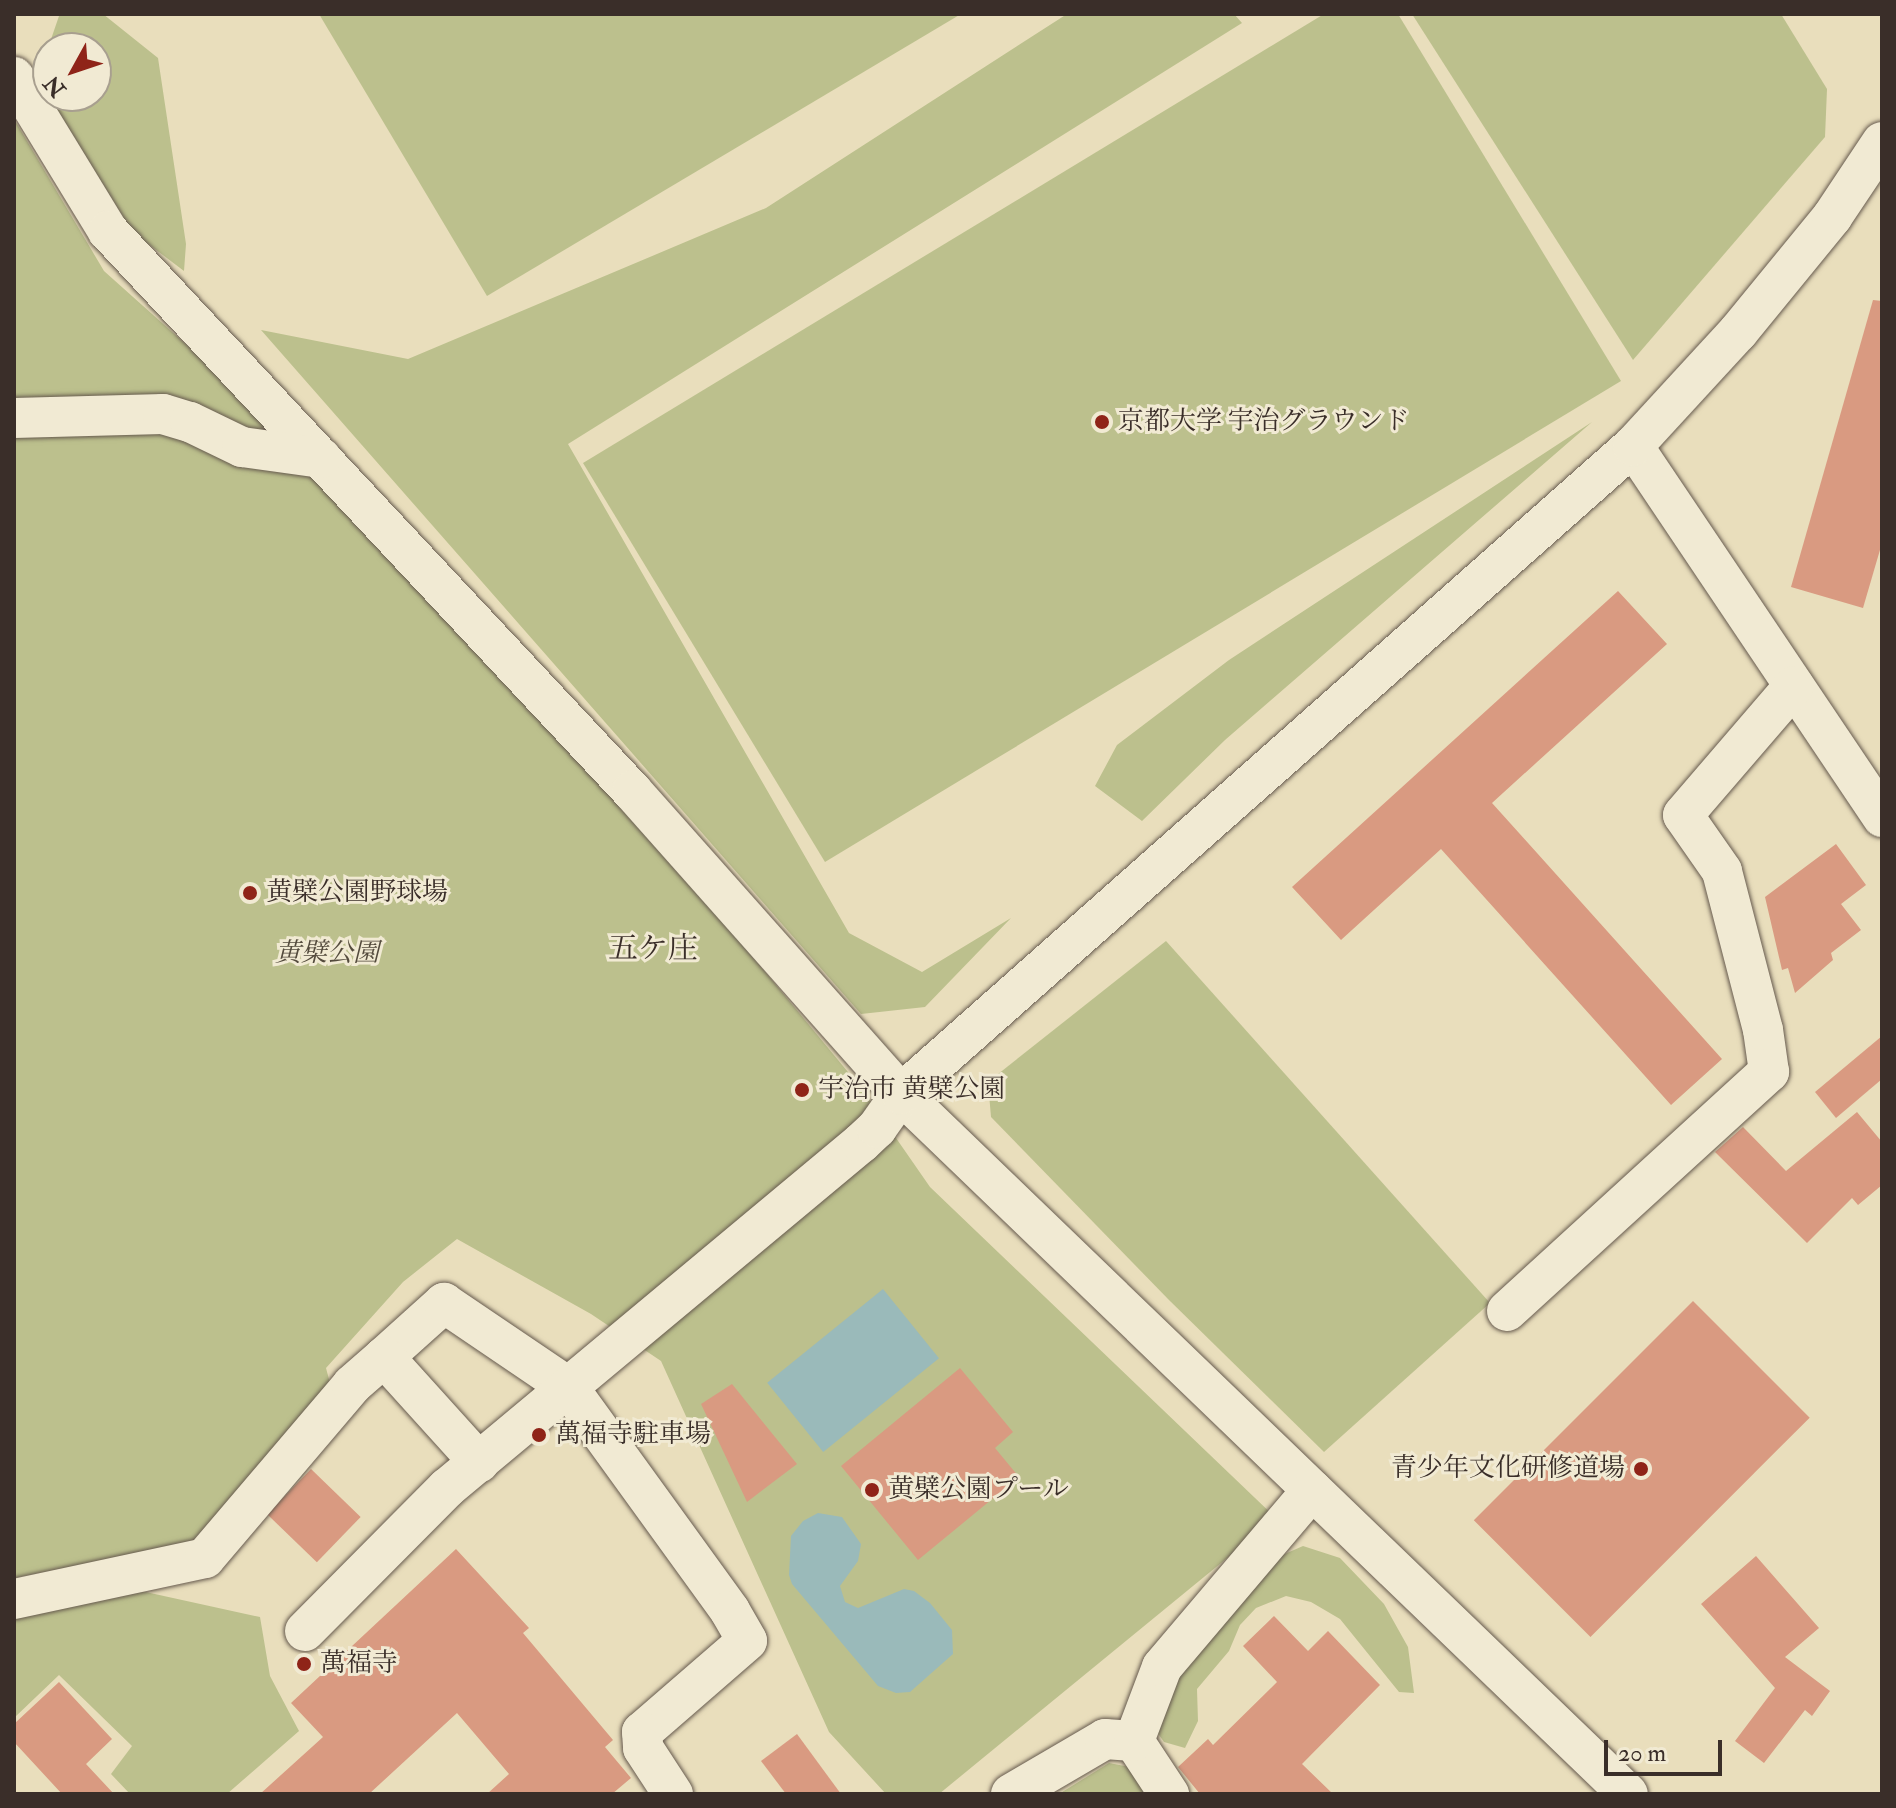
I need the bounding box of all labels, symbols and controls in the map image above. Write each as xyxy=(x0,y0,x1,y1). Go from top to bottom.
north arrow xyxy=(32,32,112,112)
text: N xyxy=(38,70,72,103)
place label: 京都大学 宇治グラウンド xyxy=(1118,406,1409,438)
marker: 京都大学 宇治グラウンド xyxy=(1093,413,1111,431)
place label: 黄檗公園野球場 xyxy=(266,877,448,909)
marker: 黄檗公園野球場 xyxy=(241,884,259,902)
district label: 五ケ庄 xyxy=(608,931,698,967)
park label: 黄檗公園 xyxy=(275,938,379,970)
place label: 宇治市 黄檗公園 xyxy=(818,1074,1005,1106)
marker: 宇治市 黄檗公園 xyxy=(793,1081,811,1099)
place label: 萬福寺駐車場 xyxy=(555,1419,711,1451)
marker: 萬福寺駐車場 xyxy=(530,1426,548,1444)
place label: 青少年文化研修道場 xyxy=(1391,1453,1625,1485)
marker: 青少年文化研修道場 xyxy=(1632,1460,1650,1478)
place label: 黄檗公園プール xyxy=(888,1474,1069,1506)
marker: 黄檗公園プール xyxy=(863,1481,881,1499)
place label: 萬福寺 xyxy=(320,1648,398,1680)
marker: 萬福寺 xyxy=(295,1655,313,1673)
scale bar xyxy=(1608,1724,1726,1774)
text: 20 m xyxy=(1618,1738,1666,1769)

